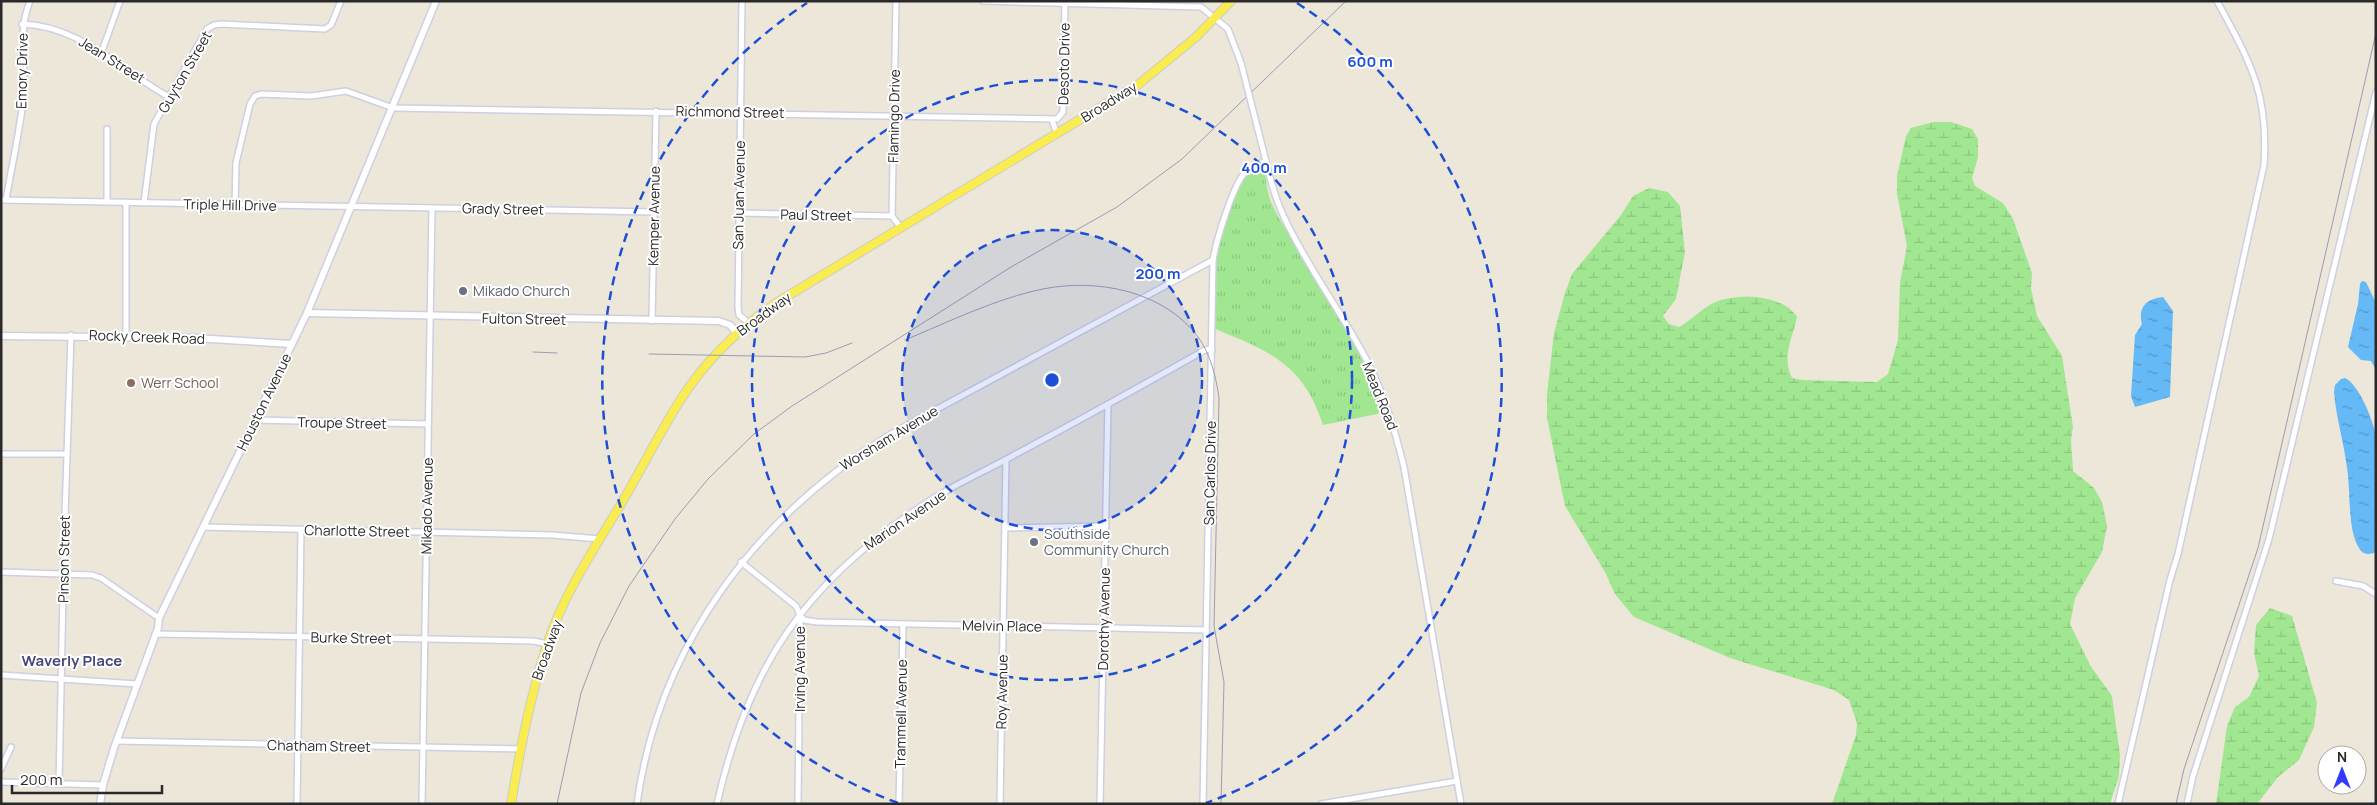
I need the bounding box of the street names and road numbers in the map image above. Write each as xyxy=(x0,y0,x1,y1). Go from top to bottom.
street label: Desoto Drive xyxy=(1053,23,1074,105)
street label: Guyton Street xyxy=(153,27,216,116)
street label: Jean Street xyxy=(76,32,149,88)
street label: Emory Drive xyxy=(11,33,32,109)
street label: Flamingo Drive xyxy=(883,69,904,163)
street label: Broadway xyxy=(1077,77,1141,126)
street label: Richmond Street xyxy=(675,101,785,122)
street label: San Juan Avenue xyxy=(728,140,749,250)
street label: Kemper Avenue xyxy=(643,166,664,266)
street label: Triple Hill Drive xyxy=(183,194,277,215)
street label: Grady Street xyxy=(462,198,545,219)
street label: Paul Street xyxy=(780,204,852,225)
street label: Broadway xyxy=(733,287,795,340)
street label: Fulton Street xyxy=(482,308,567,329)
street label: Rocky Creek Road xyxy=(89,325,205,348)
street label: Houston Avenue xyxy=(232,350,295,454)
street label: Mead Road xyxy=(1358,359,1403,433)
street label: Worsham Avenue xyxy=(836,401,941,474)
street label: Troupe Street xyxy=(297,412,387,433)
street label: San Carlos Drive xyxy=(1199,420,1220,526)
street label: Mikado Avenue xyxy=(416,457,437,555)
street label: Marion Avenue xyxy=(860,485,949,554)
street label: Pinson Street xyxy=(53,514,74,603)
street label: Charlotte Street xyxy=(304,520,410,541)
street label: Dorothy Avenue xyxy=(1093,567,1114,671)
street label: Melvin Place xyxy=(962,615,1042,636)
street label: Broadway xyxy=(527,616,566,683)
street label: Irving Avenue xyxy=(790,626,809,712)
street label: Burke Street xyxy=(310,627,392,648)
street label: Roy Avenue xyxy=(991,654,1012,730)
street label: Trammell Avenue xyxy=(890,659,911,769)
street label: Chatham Street xyxy=(267,735,371,756)

